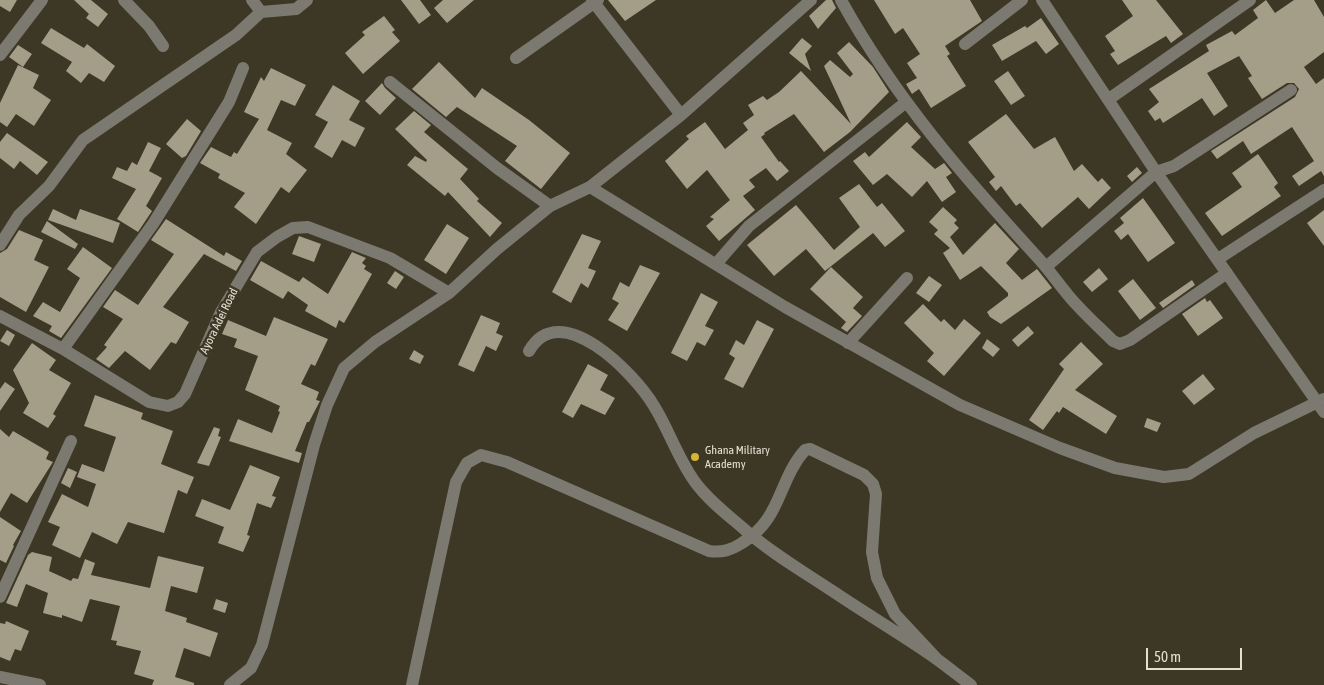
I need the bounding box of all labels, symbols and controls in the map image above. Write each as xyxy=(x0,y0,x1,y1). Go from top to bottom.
street label: Ayora Adei Road xyxy=(197,286,241,356)
place label: Ghana Military Academy xyxy=(705,443,770,471)
marker: Ghana Military Academy xyxy=(689,451,701,463)
scale bar xyxy=(1149,638,1245,670)
text: 50 m xyxy=(1154,648,1181,665)

